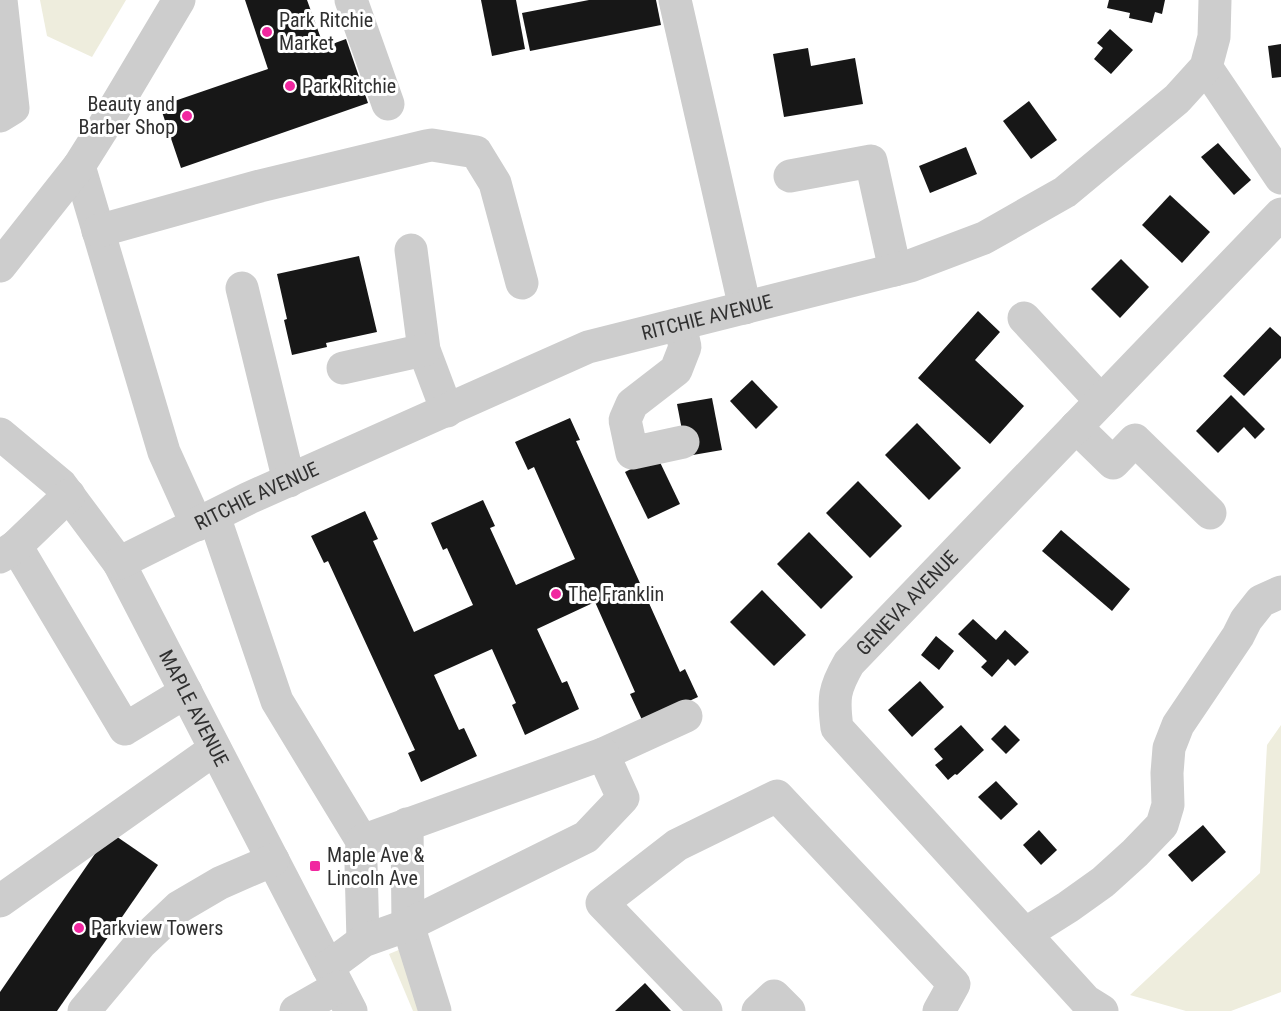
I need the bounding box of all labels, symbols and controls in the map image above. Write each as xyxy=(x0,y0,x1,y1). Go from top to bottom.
place label: Park Ritchie Market xyxy=(279,8,373,55)
marker: Park Ritchie Market xyxy=(260,25,274,39)
place label: Park Ritchie xyxy=(302,74,396,98)
marker: Park Ritchie xyxy=(283,79,297,93)
place label: Beauty and Barber Shop xyxy=(79,92,175,139)
marker: Beauty and Barber Shop xyxy=(180,109,194,123)
street label: RITCHIE AVENUE xyxy=(639,289,775,345)
street label: RITCHIE AVENUE xyxy=(190,457,322,535)
street label: GENEVA AVENUE xyxy=(851,545,963,660)
place label: The Franklin xyxy=(568,582,664,606)
marker: The Franklin xyxy=(549,587,563,601)
street label: MAPLE AVENUE xyxy=(154,646,234,770)
place label: Maple Ave & Lincoln Ave xyxy=(327,843,425,890)
marker: Maple Ave & Lincoln Ave xyxy=(308,859,322,873)
place label: Parkview Towers xyxy=(91,916,223,940)
marker: Parkview Towers xyxy=(72,921,86,935)

